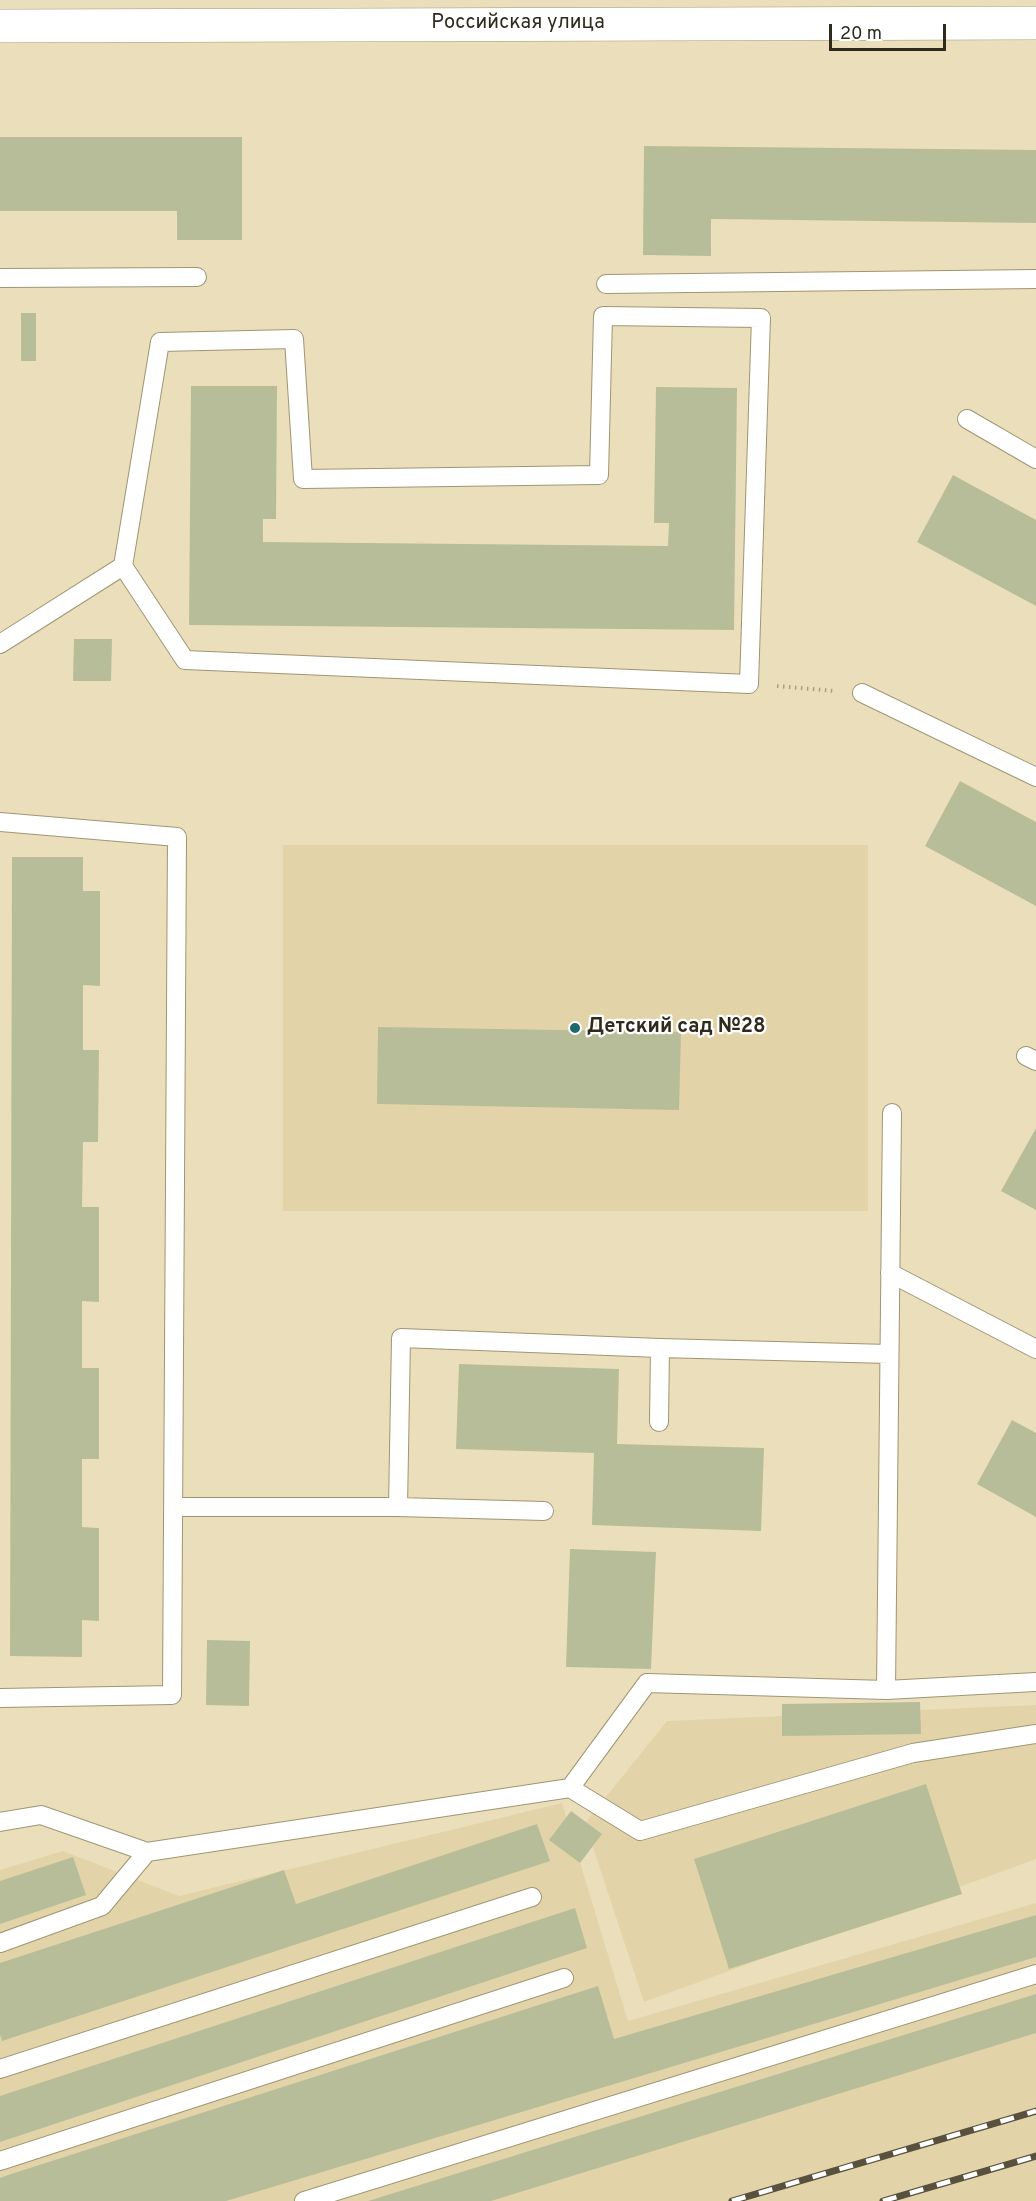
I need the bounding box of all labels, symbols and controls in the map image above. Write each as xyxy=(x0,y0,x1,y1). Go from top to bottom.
street label: Российская улица xyxy=(431,12,605,36)
scale bar xyxy=(832,12,949,50)
text: 20 m xyxy=(840,23,882,46)
place label: Детский сад №28 xyxy=(587,1016,765,1040)
marker: Детский сад №28 xyxy=(568,1021,582,1035)

